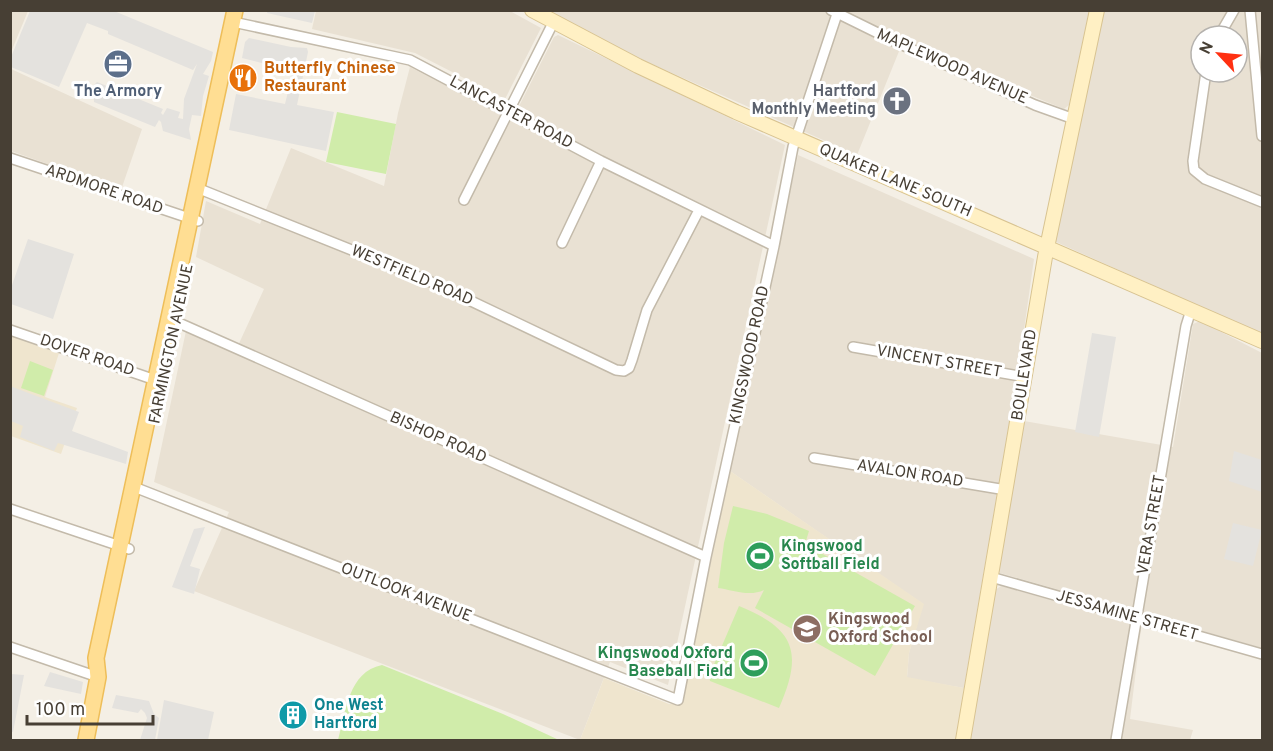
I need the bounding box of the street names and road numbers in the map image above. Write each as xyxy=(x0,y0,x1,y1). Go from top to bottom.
street label: MAPLEWOOD AVENUE xyxy=(873,25,1031,109)
street label: LANCASTER ROAD xyxy=(446,72,576,154)
street label: QUAKER LANE SOUTH xyxy=(816,140,974,222)
street label: ARDMORE ROAD xyxy=(42,160,166,220)
street label: WESTFIELD ROAD xyxy=(348,241,476,311)
street label: FARMINGTON AVENUE xyxy=(145,262,199,426)
street label: KINGSWOOD ROAD xyxy=(726,284,774,426)
street label: BOULEVARD xyxy=(1008,328,1042,422)
street label: DOVER ROAD xyxy=(37,330,137,382)
street label: VINCENT STREET xyxy=(875,341,1003,383)
street label: BISHOP ROAD xyxy=(386,408,490,468)
street label: AVALON ROAD xyxy=(855,456,965,492)
street label: VERA STREET xyxy=(1133,473,1171,577)
street label: OUTLOOK AVENUE xyxy=(338,559,474,627)
street label: JESSAMINE STREET xyxy=(1054,586,1200,646)

